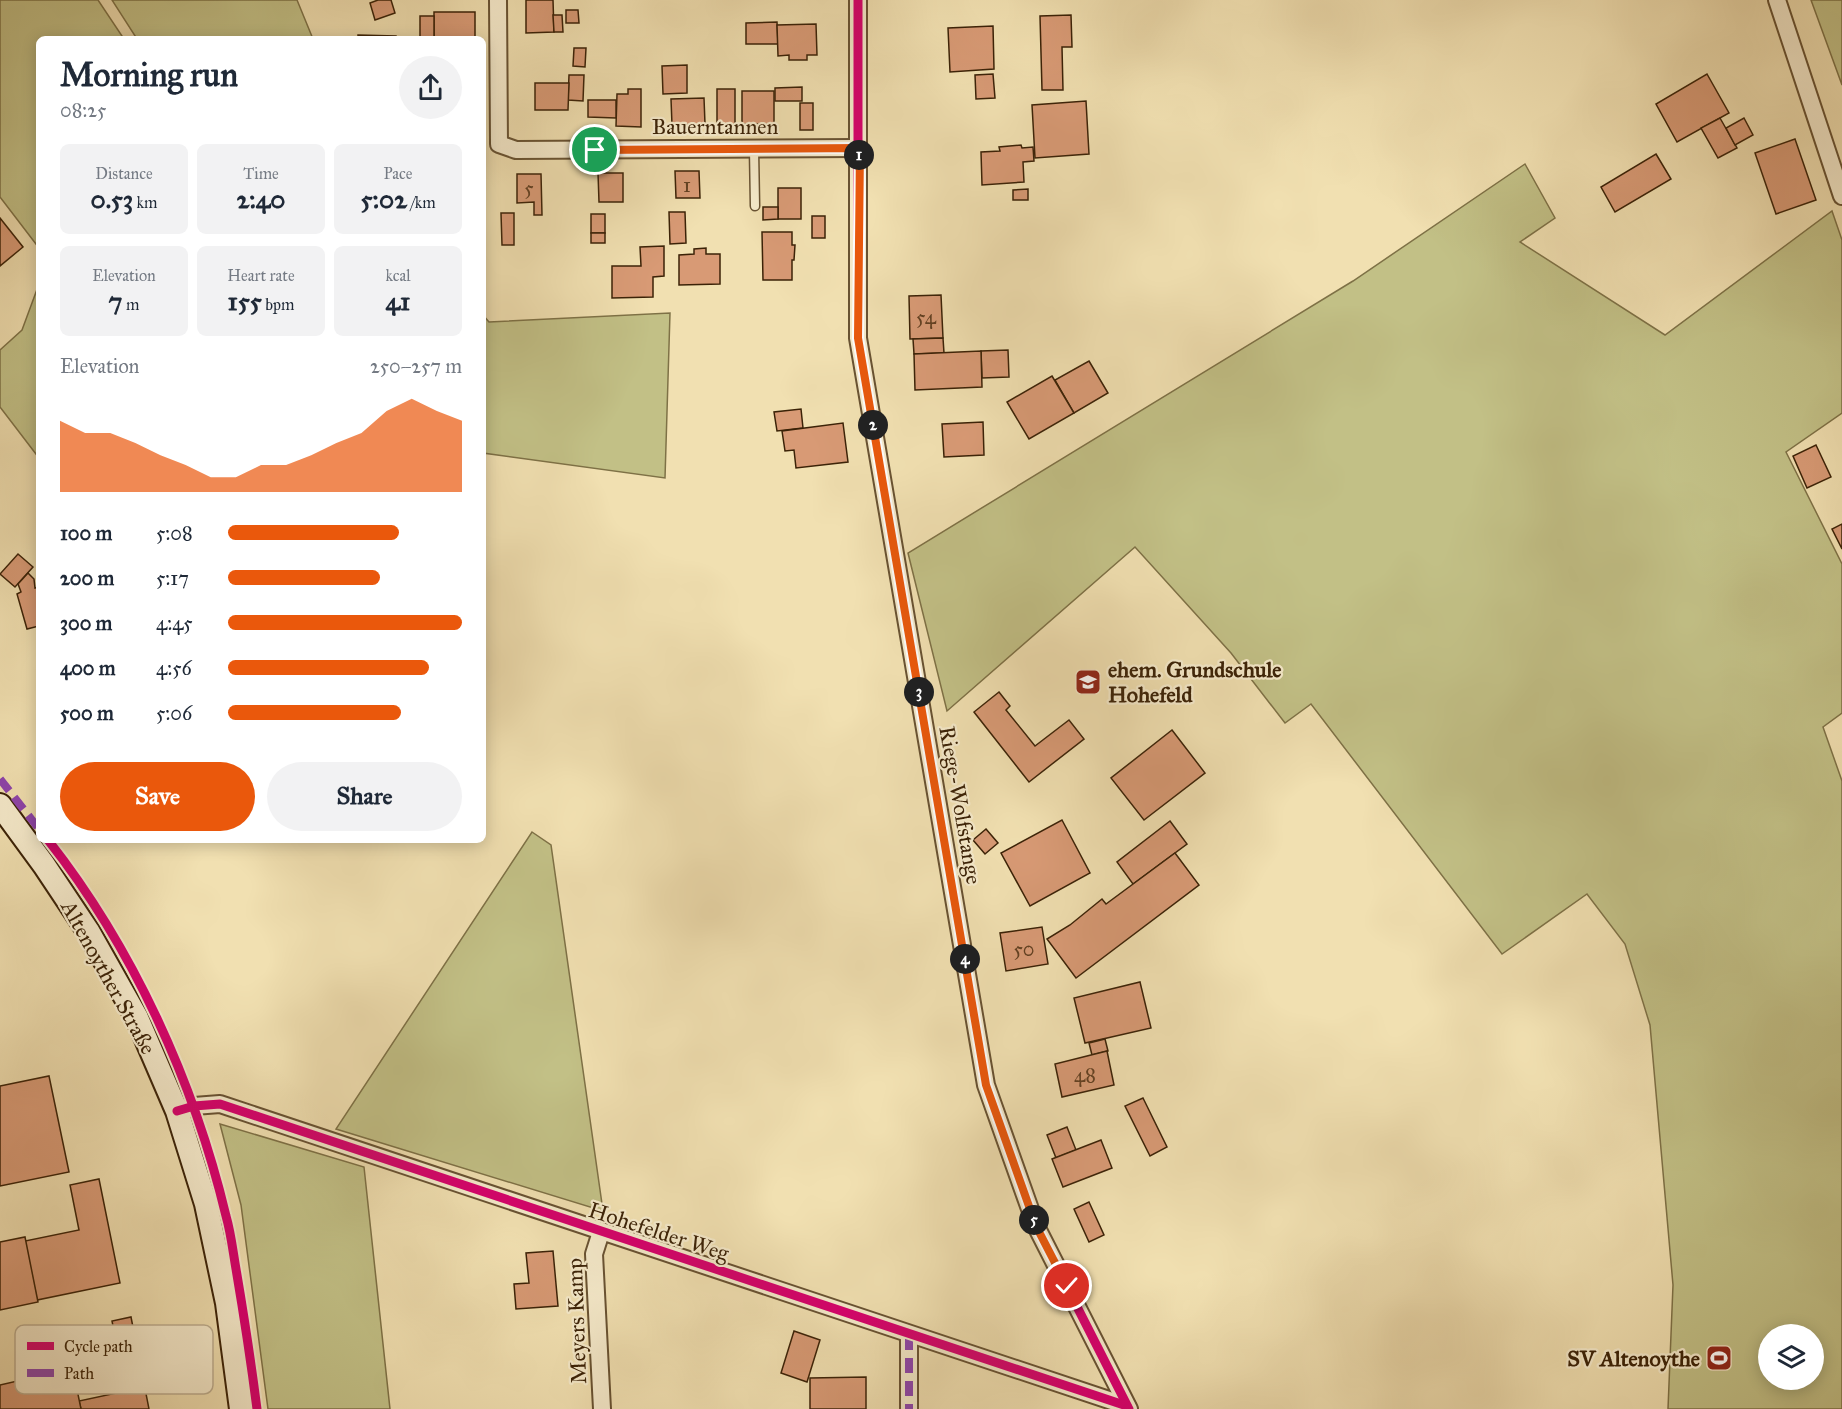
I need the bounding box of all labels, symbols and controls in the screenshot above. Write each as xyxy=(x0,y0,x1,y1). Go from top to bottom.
text: Morning run xyxy=(60,55,238,95)
button: share xyxy=(399,56,462,119)
text: 08:25 xyxy=(60,98,106,122)
street label: Bauerntannen xyxy=(652,113,778,140)
pin xyxy=(569,124,620,175)
icon: arrive xyxy=(578,133,611,166)
pin: 1 xyxy=(844,140,874,170)
text: 1 xyxy=(856,145,862,164)
text: Distance xyxy=(95,164,153,183)
text: Time xyxy=(243,164,279,183)
text: Pace xyxy=(383,164,413,183)
house number: 1 xyxy=(683,173,691,197)
house number: 5 xyxy=(524,176,534,200)
text: 0.53 xyxy=(91,183,133,215)
text: 2:40 xyxy=(237,183,286,215)
text: 5:02 xyxy=(360,183,407,215)
text: km xyxy=(133,193,157,212)
text: /km xyxy=(407,193,436,212)
text: Elevation xyxy=(92,266,156,285)
text: Heart rate xyxy=(227,266,295,285)
text: kcal xyxy=(385,266,411,285)
text: 7 xyxy=(109,285,123,317)
text: 155 xyxy=(228,285,262,317)
text: 41 xyxy=(386,285,410,317)
text: m xyxy=(123,295,139,314)
text: bpm xyxy=(262,295,294,314)
house number: 54 xyxy=(916,305,937,329)
text: Elevation xyxy=(60,354,139,378)
text: 250–257 m xyxy=(370,354,462,378)
pin: 2 xyxy=(858,410,888,440)
text: 2 xyxy=(869,415,877,434)
text: 100 m xyxy=(60,521,112,545)
text: 5:08 xyxy=(156,521,193,545)
text: 200 m xyxy=(60,566,114,590)
text: 5:17 xyxy=(156,566,189,590)
text: 300 m xyxy=(60,611,112,635)
text: 4:45 xyxy=(156,611,193,635)
text: 400 m xyxy=(60,656,116,680)
text: 4:56 xyxy=(156,656,192,680)
place label: ehem. Grundschule Hohefeld xyxy=(1108,656,1282,708)
school or university icon: ehem. Grundschule Hohefeld xyxy=(1073,667,1103,697)
pin: 3 xyxy=(904,677,934,707)
text: 3 xyxy=(916,682,922,701)
text: 500 m xyxy=(60,701,114,725)
text: 5:06 xyxy=(156,701,192,725)
street label: Riege-Wolfstange xyxy=(933,724,988,886)
button: Save xyxy=(60,762,255,831)
button: Share xyxy=(267,762,462,831)
street label: Altenoyther Straße xyxy=(55,895,162,1059)
house number: 50 xyxy=(1014,937,1034,961)
pin: 4 xyxy=(950,944,980,974)
text: 4 xyxy=(961,949,969,968)
house number: 48 xyxy=(1074,1063,1096,1087)
street label: Hohefelder Weg xyxy=(585,1196,733,1267)
pin: 5 xyxy=(1019,1205,1049,1235)
text: 5 xyxy=(1030,1210,1038,1229)
street label: Meyers Kamp xyxy=(561,1257,592,1384)
pin xyxy=(1041,1260,1092,1311)
icon: check xyxy=(1050,1269,1083,1302)
map controls xyxy=(1758,1324,1824,1390)
button: layers xyxy=(1758,1324,1824,1390)
legend xyxy=(15,1325,213,1394)
text: Cycle path xyxy=(64,1337,133,1356)
sports icon: SV Altenoythe xyxy=(1704,1343,1734,1373)
place label: SV Altenoythe xyxy=(1567,1345,1700,1372)
text: Path xyxy=(64,1364,94,1383)

